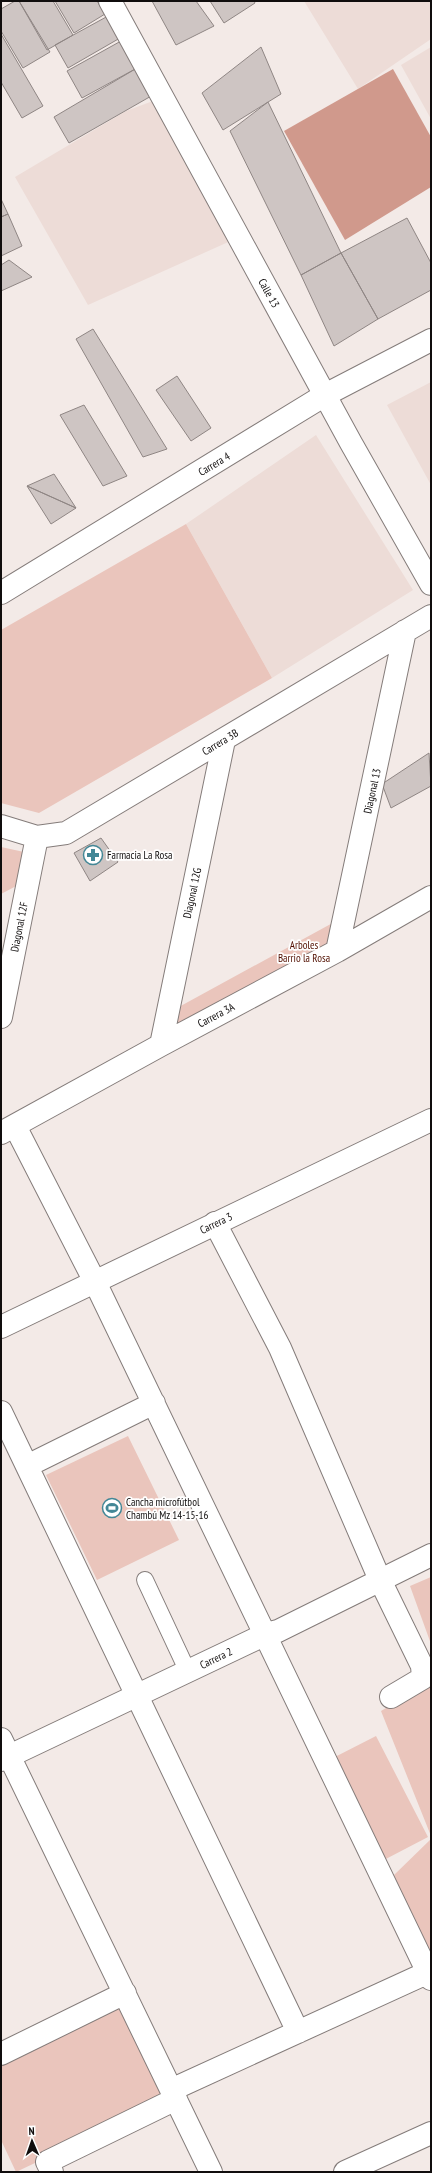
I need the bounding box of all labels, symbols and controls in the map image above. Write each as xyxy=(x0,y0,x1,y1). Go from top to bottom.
street label: Calle 13 xyxy=(255,276,283,310)
street label: Carrera 4 xyxy=(196,449,232,479)
street label: Carrera 3B xyxy=(199,726,241,758)
street label: Diagonal 13 xyxy=(360,767,384,815)
pharmacy icon: Farmacia La Rosa xyxy=(82,844,104,866)
place label: Farmacia La Rosa xyxy=(107,848,172,862)
street label: Diagonal 12G xyxy=(180,866,204,920)
street label: Diagonal 12F xyxy=(7,900,31,953)
park label: Arboles Barrio la Rosa xyxy=(278,938,330,965)
street label: Carrera 3A xyxy=(195,999,238,1031)
street label: Carrera 3 xyxy=(197,1209,235,1237)
place label: Cancha microfútbol Chambú Mz 14-15-16 xyxy=(126,1495,209,1522)
sports icon: Cancha microfútbol Chambú Mz 14-15-16 xyxy=(101,1497,123,1519)
street label: Carrera 2 xyxy=(197,1644,235,1672)
north arrow xyxy=(12,2121,52,2161)
text: N xyxy=(28,2124,35,2138)

